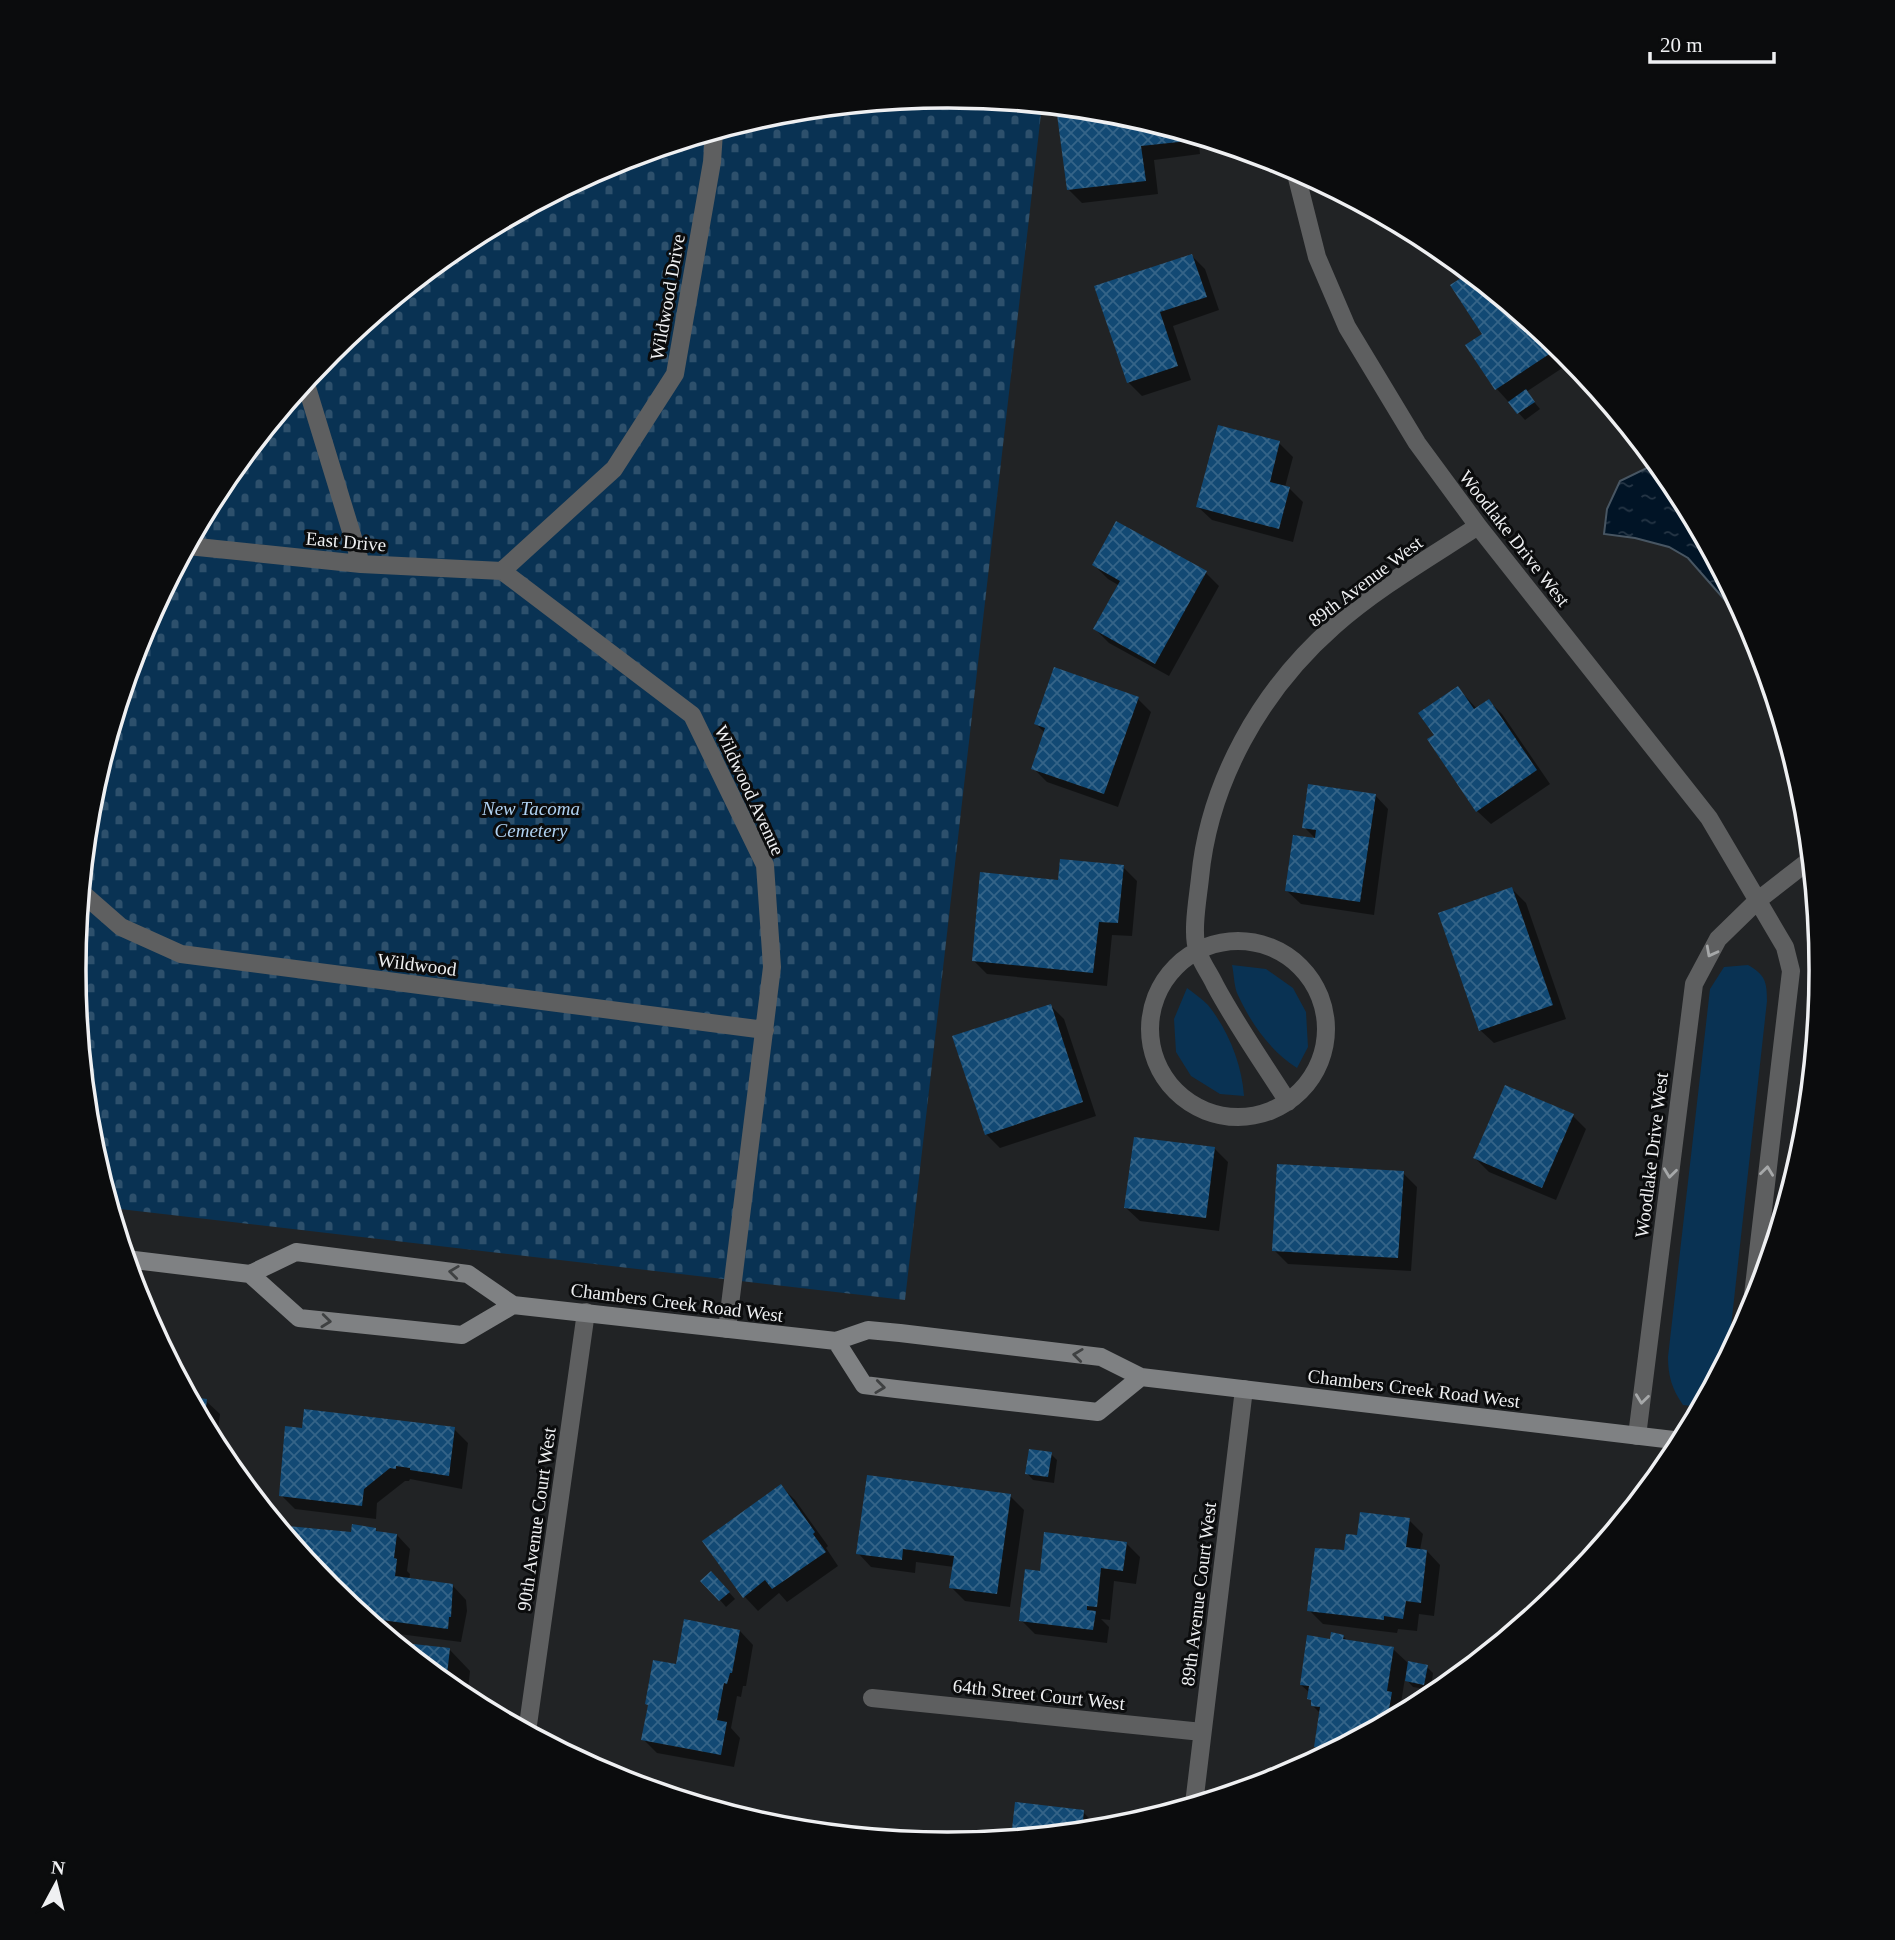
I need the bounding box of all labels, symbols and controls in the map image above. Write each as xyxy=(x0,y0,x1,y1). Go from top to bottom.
scale bar xyxy=(1650,21,1774,65)
text: 20 m xyxy=(1660,33,1703,57)
street label: Wildwood Drive xyxy=(646,232,689,362)
street label: Woodlake Drive West xyxy=(1455,466,1575,611)
street label: East Drive xyxy=(305,528,387,555)
street label: 89th Avenue West xyxy=(1304,531,1427,631)
street label: Wildwood Avenue xyxy=(710,722,789,858)
park label: New Tacoma Cemetery xyxy=(481,798,580,841)
one-way arrow xyxy=(1706,945,1720,957)
street label: Wildwood xyxy=(376,949,458,980)
street label: Woodlake Drive West xyxy=(1631,1070,1672,1239)
one-way arrow xyxy=(1760,1165,1775,1177)
one-way arrow xyxy=(1663,1168,1678,1179)
one-way arrow xyxy=(449,1265,460,1280)
street label: Chambers Creek Road West xyxy=(569,1279,785,1326)
one-way arrow xyxy=(321,1313,332,1328)
one-way arrow xyxy=(1072,1347,1084,1362)
street label: Chambers Creek Road West xyxy=(1306,1365,1522,1412)
one-way arrow xyxy=(875,1379,886,1394)
one-way arrow xyxy=(1634,1393,1649,1405)
street label: 90th Avenue Court West xyxy=(513,1425,560,1612)
street label: 89th Avenue Court West xyxy=(1177,1500,1220,1687)
street label: 64th Street Court West xyxy=(952,1675,1127,1714)
north arrow xyxy=(21,1849,91,1919)
text: N xyxy=(50,1856,66,1879)

